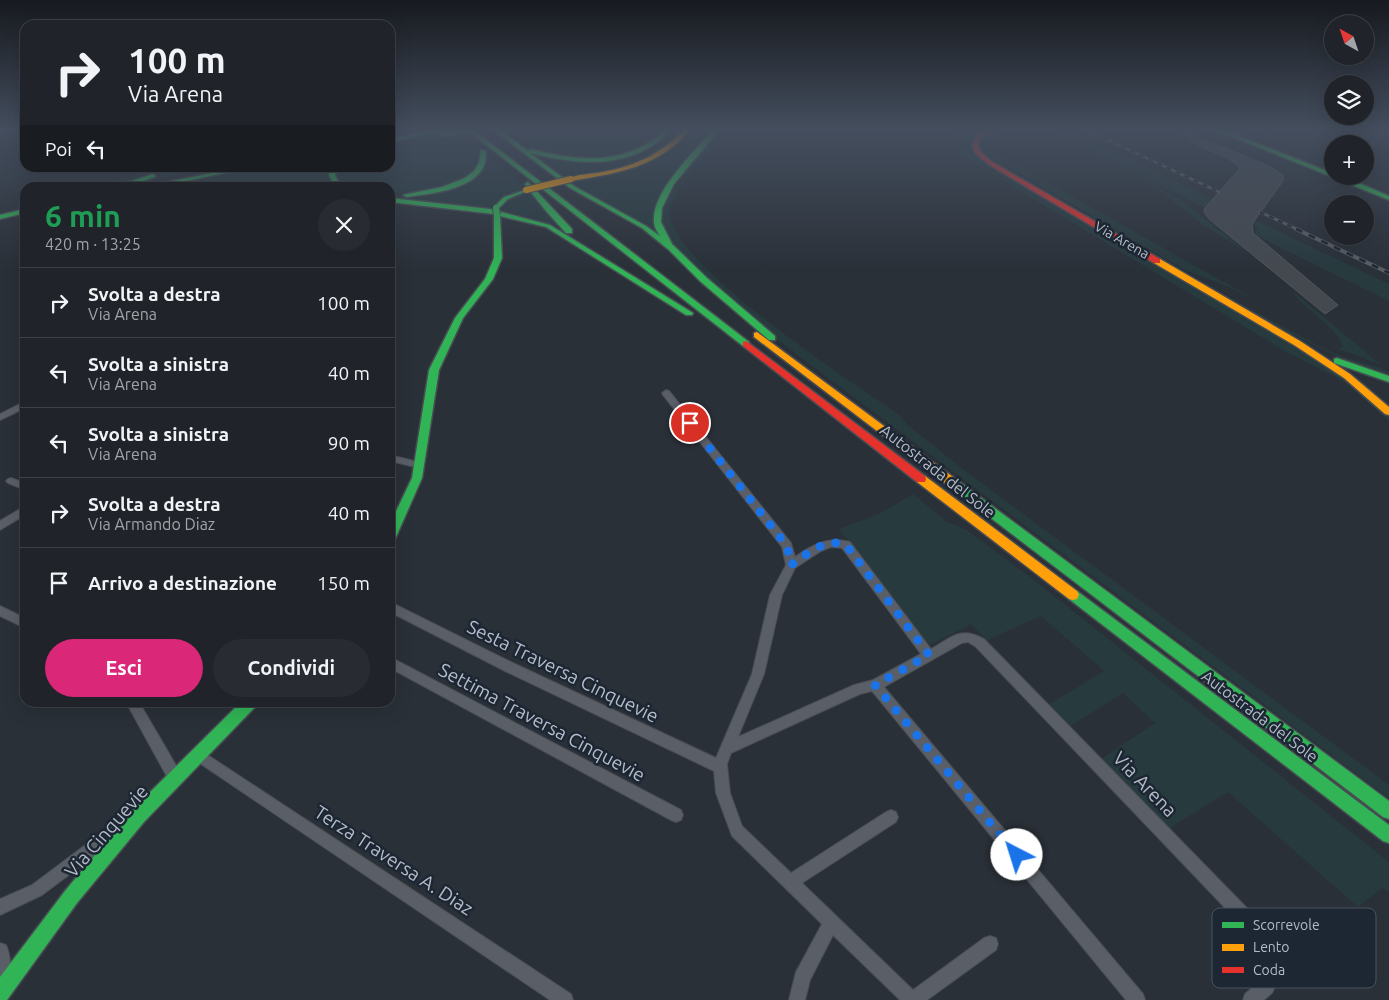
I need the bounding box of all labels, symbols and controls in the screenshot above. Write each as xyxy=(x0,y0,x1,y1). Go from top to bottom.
north arrow xyxy=(1324,15,1374,65)
map controls xyxy=(1324,15,1374,245)
icon: right xyxy=(45,40,110,105)
text: 100 m xyxy=(128,40,226,80)
button: layers xyxy=(1324,75,1374,125)
text: Via Arena xyxy=(128,81,223,106)
icon: left xyxy=(82,135,110,163)
button: + xyxy=(1324,135,1374,185)
text: Poi xyxy=(45,138,72,160)
button: − xyxy=(1324,195,1374,245)
text: 6 min xyxy=(45,199,121,233)
button: close xyxy=(318,199,370,251)
street label: Via Arena xyxy=(1092,218,1152,262)
text: 420 m · 13:25 xyxy=(45,235,141,253)
text: Svolta a destra xyxy=(88,283,221,305)
icon: right xyxy=(45,289,73,317)
text: 100 m xyxy=(317,292,370,314)
text: Via Arena xyxy=(88,305,157,323)
text: Svolta a sinistra xyxy=(88,353,229,375)
icon: left xyxy=(45,359,73,387)
text: 40 m xyxy=(328,362,370,384)
text: Via Arena xyxy=(88,375,157,393)
pin xyxy=(669,402,711,444)
icon: arrive xyxy=(676,409,704,437)
street label: Autostrada del Sole xyxy=(877,421,999,521)
text: Svolta a sinistra xyxy=(88,423,229,445)
icon: left xyxy=(45,429,73,457)
text: 90 m xyxy=(328,432,370,454)
text: Via Arena xyxy=(88,445,157,463)
text: Svolta a destra xyxy=(88,493,221,515)
icon: right xyxy=(45,499,73,527)
text: 40 m xyxy=(328,502,370,524)
text: Via Armando Diaz xyxy=(88,515,215,533)
icon: arrive xyxy=(45,569,73,597)
text: Arrivo a destinazione xyxy=(88,572,277,594)
text: 150 m xyxy=(317,572,370,594)
street label: Sesta Traversa Cinquevie xyxy=(464,615,662,727)
button: Esci xyxy=(45,639,203,697)
button: Condividi xyxy=(213,639,370,697)
street label: Settima Traversa Cinquevie xyxy=(435,658,649,786)
street label: Autostrada del Sole xyxy=(1198,666,1322,766)
street label: Via Arena xyxy=(1109,747,1181,821)
street label: Via Cinquevie xyxy=(60,780,152,882)
street label: Terza Traversa A. Diaz xyxy=(311,800,478,920)
position arrow xyxy=(990,828,1042,880)
legend xyxy=(1212,908,1376,988)
text: Scorrevole xyxy=(1253,917,1320,933)
text: Lento xyxy=(1253,939,1290,955)
text: Coda xyxy=(1253,962,1285,978)

